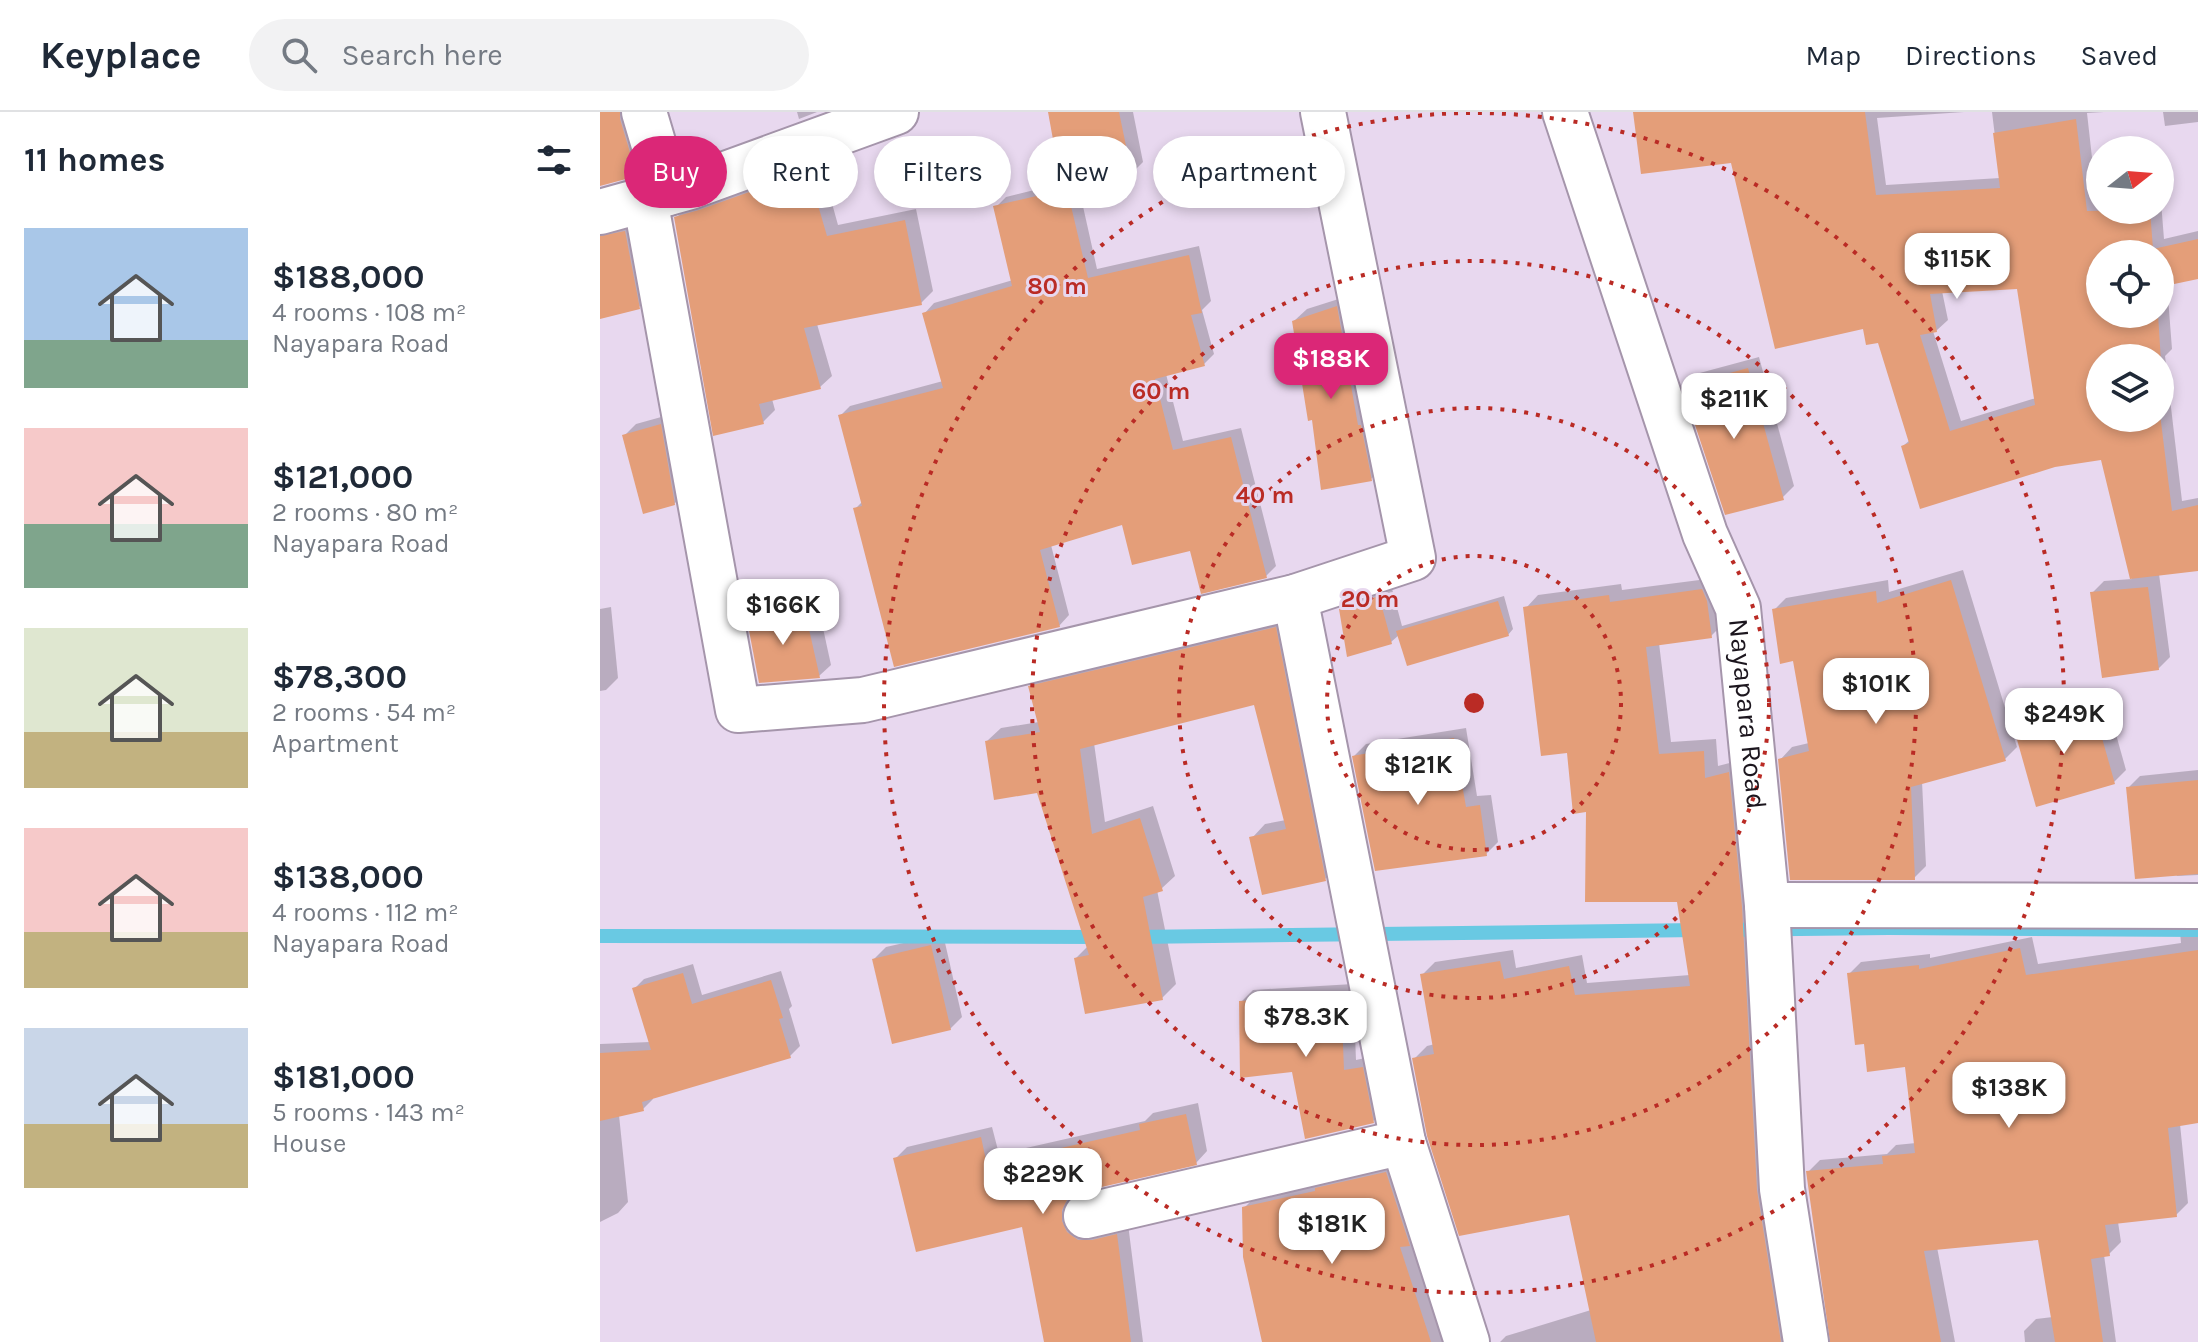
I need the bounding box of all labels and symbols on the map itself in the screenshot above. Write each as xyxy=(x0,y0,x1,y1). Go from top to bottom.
north arrow xyxy=(2086,136,2174,224)
pin: $115K xyxy=(1901,233,2013,301)
text: 80 m xyxy=(1027,272,1087,300)
pin: $188K xyxy=(1275,333,1387,401)
pin: $211K xyxy=(1678,373,1790,441)
text: 60 m xyxy=(1132,377,1190,405)
text: 40 m xyxy=(1236,481,1294,509)
pin: $166K xyxy=(727,579,839,647)
text: 20 m xyxy=(1341,585,1399,613)
street label: Nayapara Road xyxy=(1723,617,1774,811)
pin: $101K xyxy=(1820,658,1932,726)
pin: $249K xyxy=(2008,688,2120,756)
centre of rings xyxy=(1460,689,1488,717)
pin: $121K xyxy=(1362,739,1474,807)
pin: $78.3K xyxy=(1241,991,1371,1059)
pin: $138K xyxy=(1953,1062,2065,1130)
pin: $229K xyxy=(987,1148,1099,1216)
pin: $181K xyxy=(1276,1198,1388,1266)

